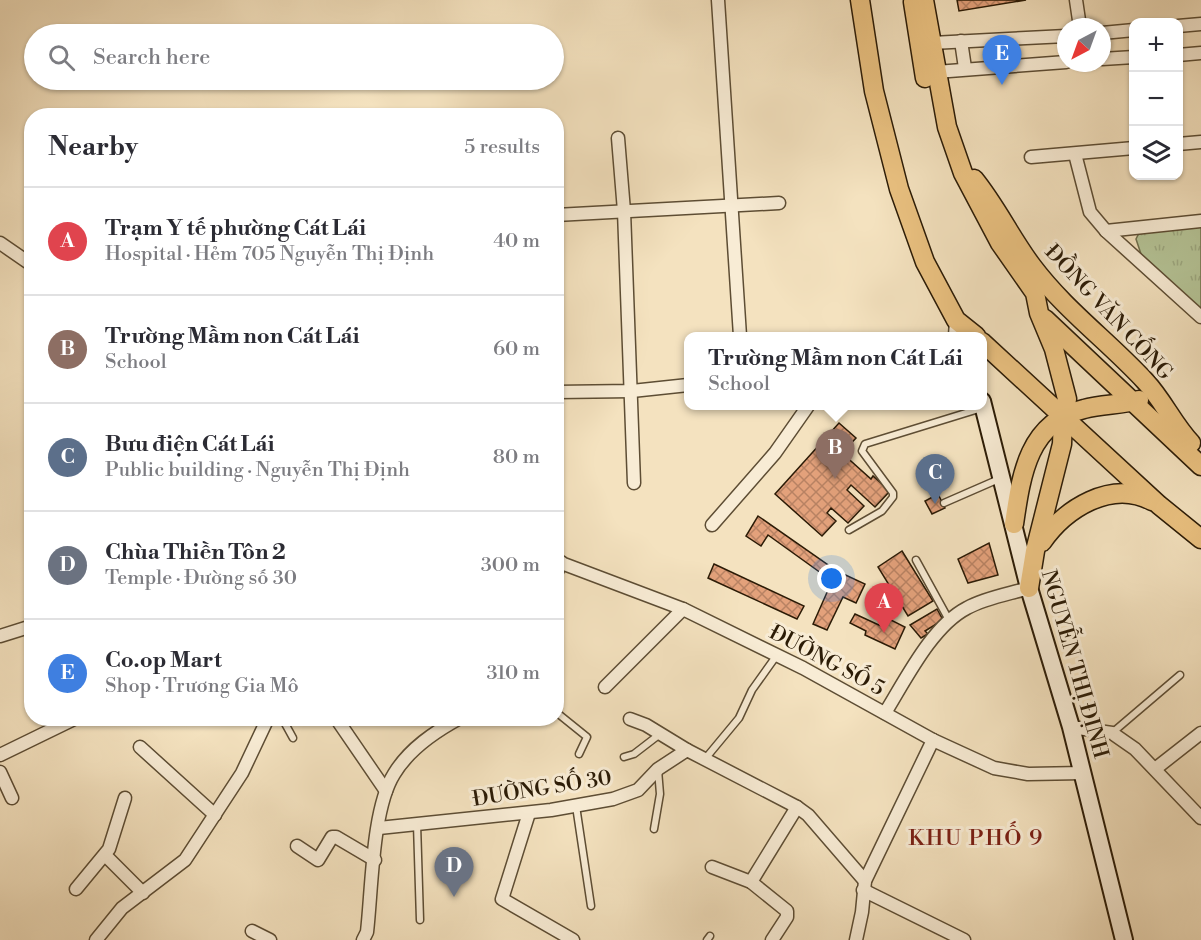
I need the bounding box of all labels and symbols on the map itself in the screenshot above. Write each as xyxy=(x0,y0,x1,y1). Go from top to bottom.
north arrow xyxy=(1057,18,1111,72)
pin: E xyxy=(982,36,1022,85)
street label: ĐỒNG VĂN CỐNG xyxy=(1039,236,1182,386)
pin: B xyxy=(816,430,854,479)
pin: C xyxy=(916,454,954,504)
your location xyxy=(817,564,846,593)
street label: NGUYỄN THỊ ĐỊNH xyxy=(1035,566,1118,762)
pin: A xyxy=(864,584,904,633)
street label: ĐƯỜNG SỐ 5 xyxy=(764,615,891,702)
street label: ĐƯỜNG SỐ 30 xyxy=(470,760,614,813)
district label: KHU PHỐ 9 xyxy=(908,821,1044,852)
pin: D xyxy=(434,848,474,897)

